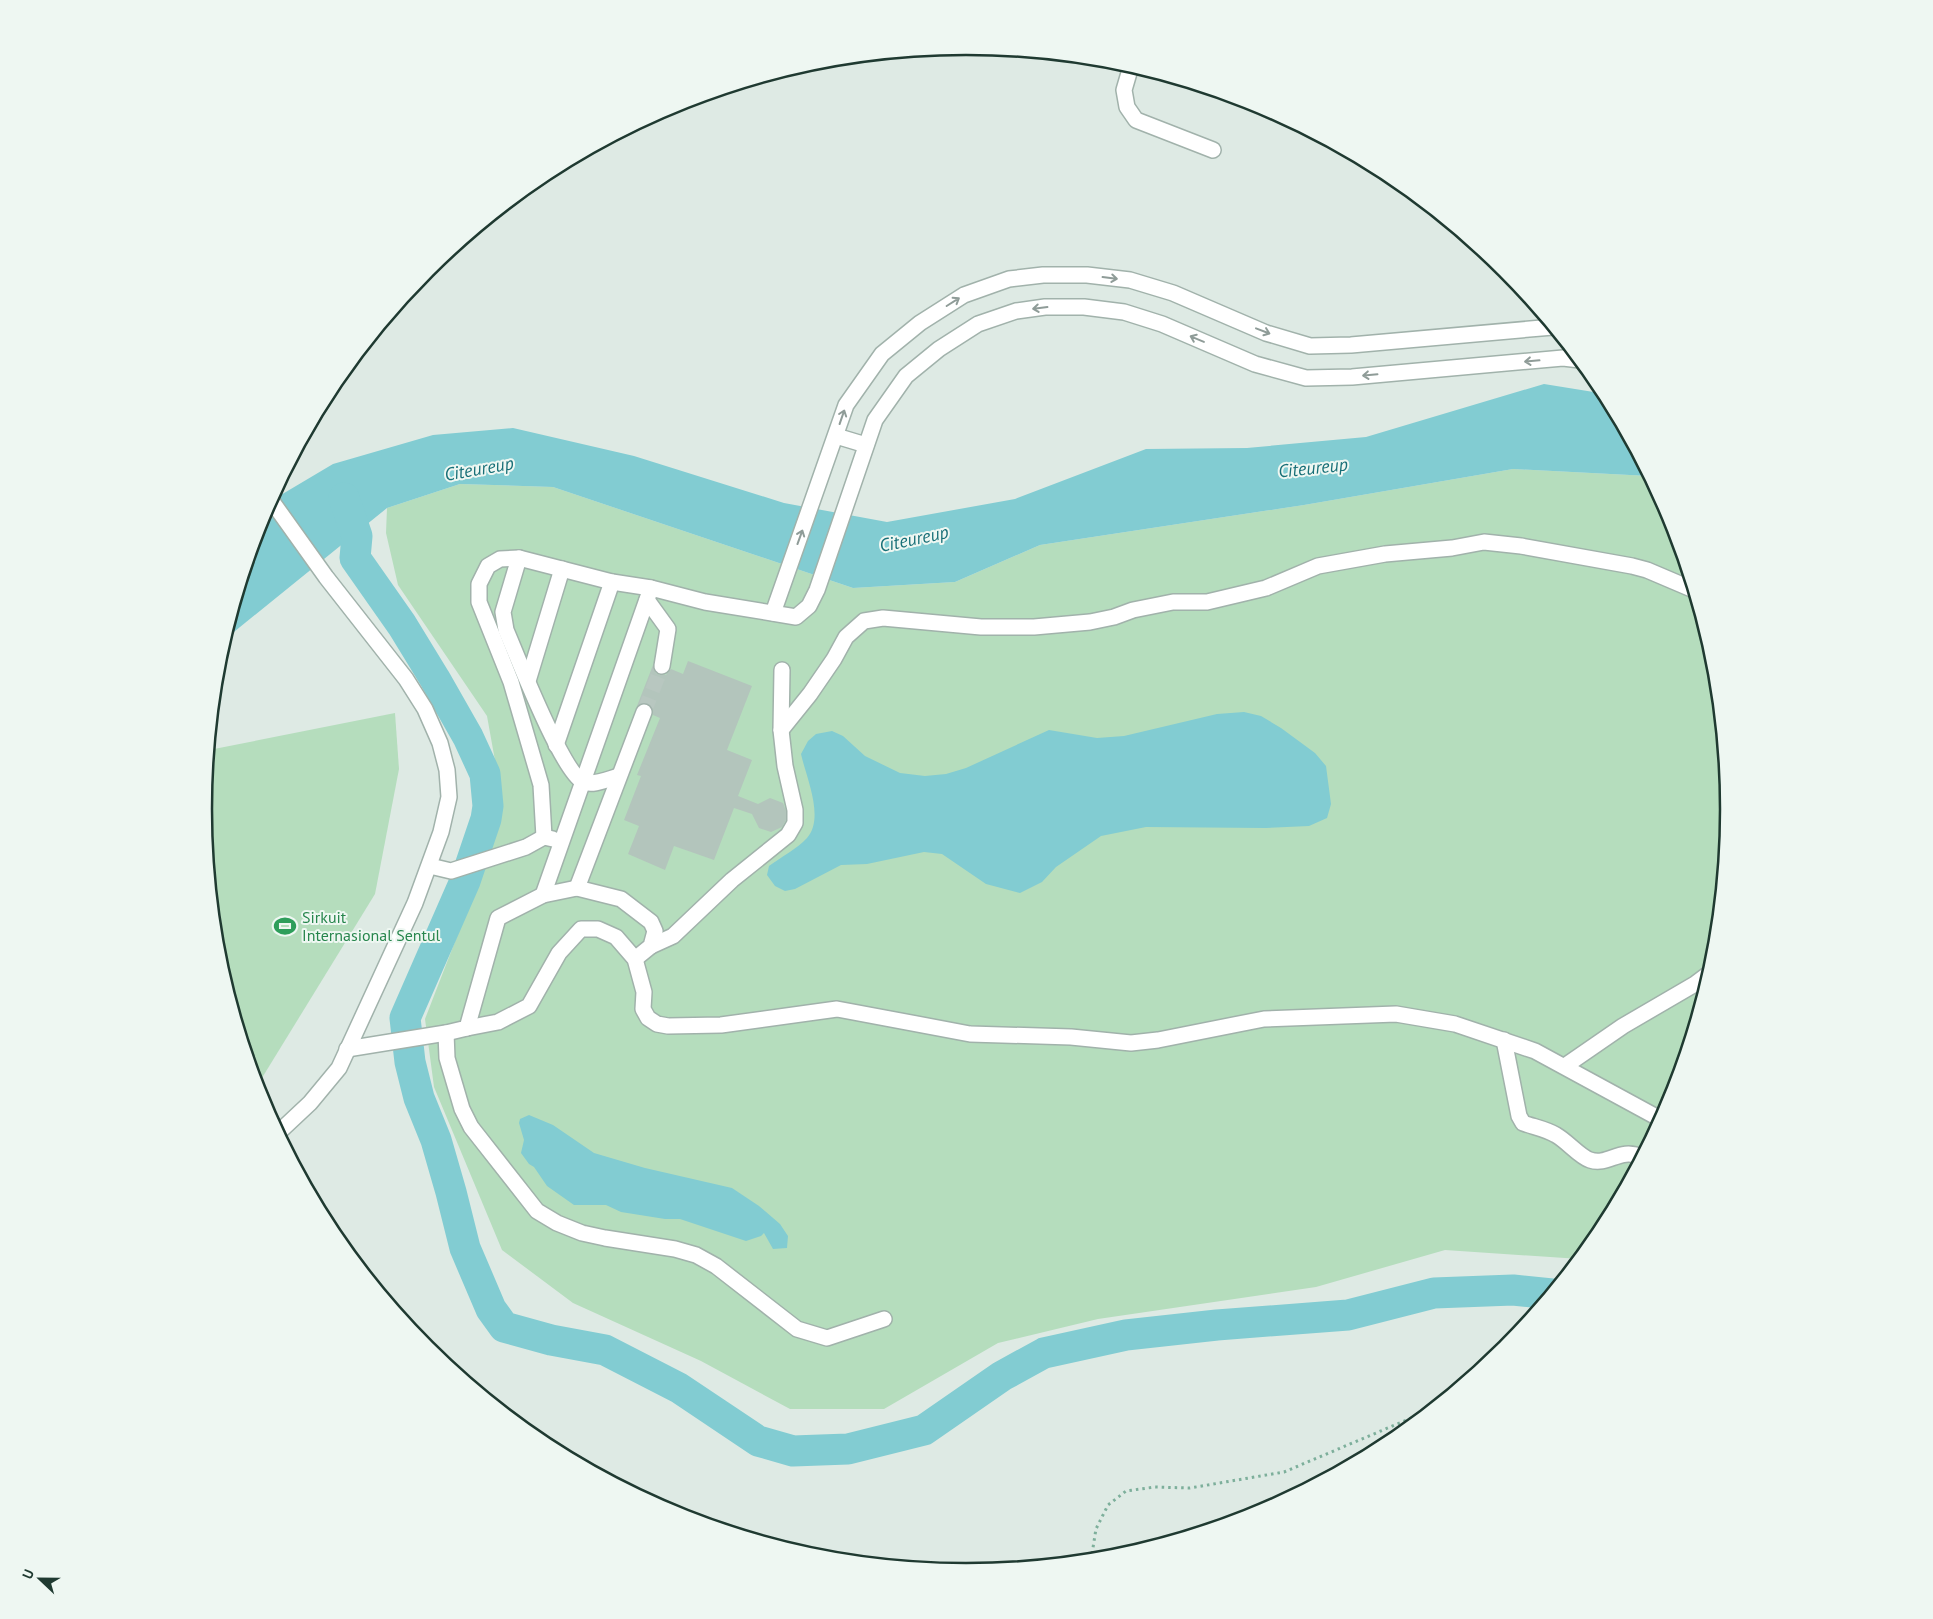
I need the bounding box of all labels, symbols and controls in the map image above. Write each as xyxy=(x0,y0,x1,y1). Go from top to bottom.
one-way arrow xyxy=(1102,273,1118,283)
one-way arrow xyxy=(945,297,959,307)
one-way arrow xyxy=(1032,303,1048,313)
one-way arrow xyxy=(1255,328,1270,337)
one-way arrow xyxy=(1190,333,1205,343)
one-way arrow xyxy=(1524,356,1540,366)
one-way arrow xyxy=(1362,370,1378,380)
one-way arrow xyxy=(838,410,847,425)
water label: Citeureup xyxy=(443,451,515,486)
water label: Citeureup xyxy=(1277,452,1349,483)
water label: Citeureup xyxy=(877,520,950,557)
one-way arrow xyxy=(796,530,805,546)
place label: Sirkuit Internasional Sentul xyxy=(302,907,441,945)
sports icon: Sirkuit Internasional Sentul xyxy=(272,913,298,939)
north arrow xyxy=(15,1554,65,1604)
text: U xyxy=(18,1567,38,1582)

